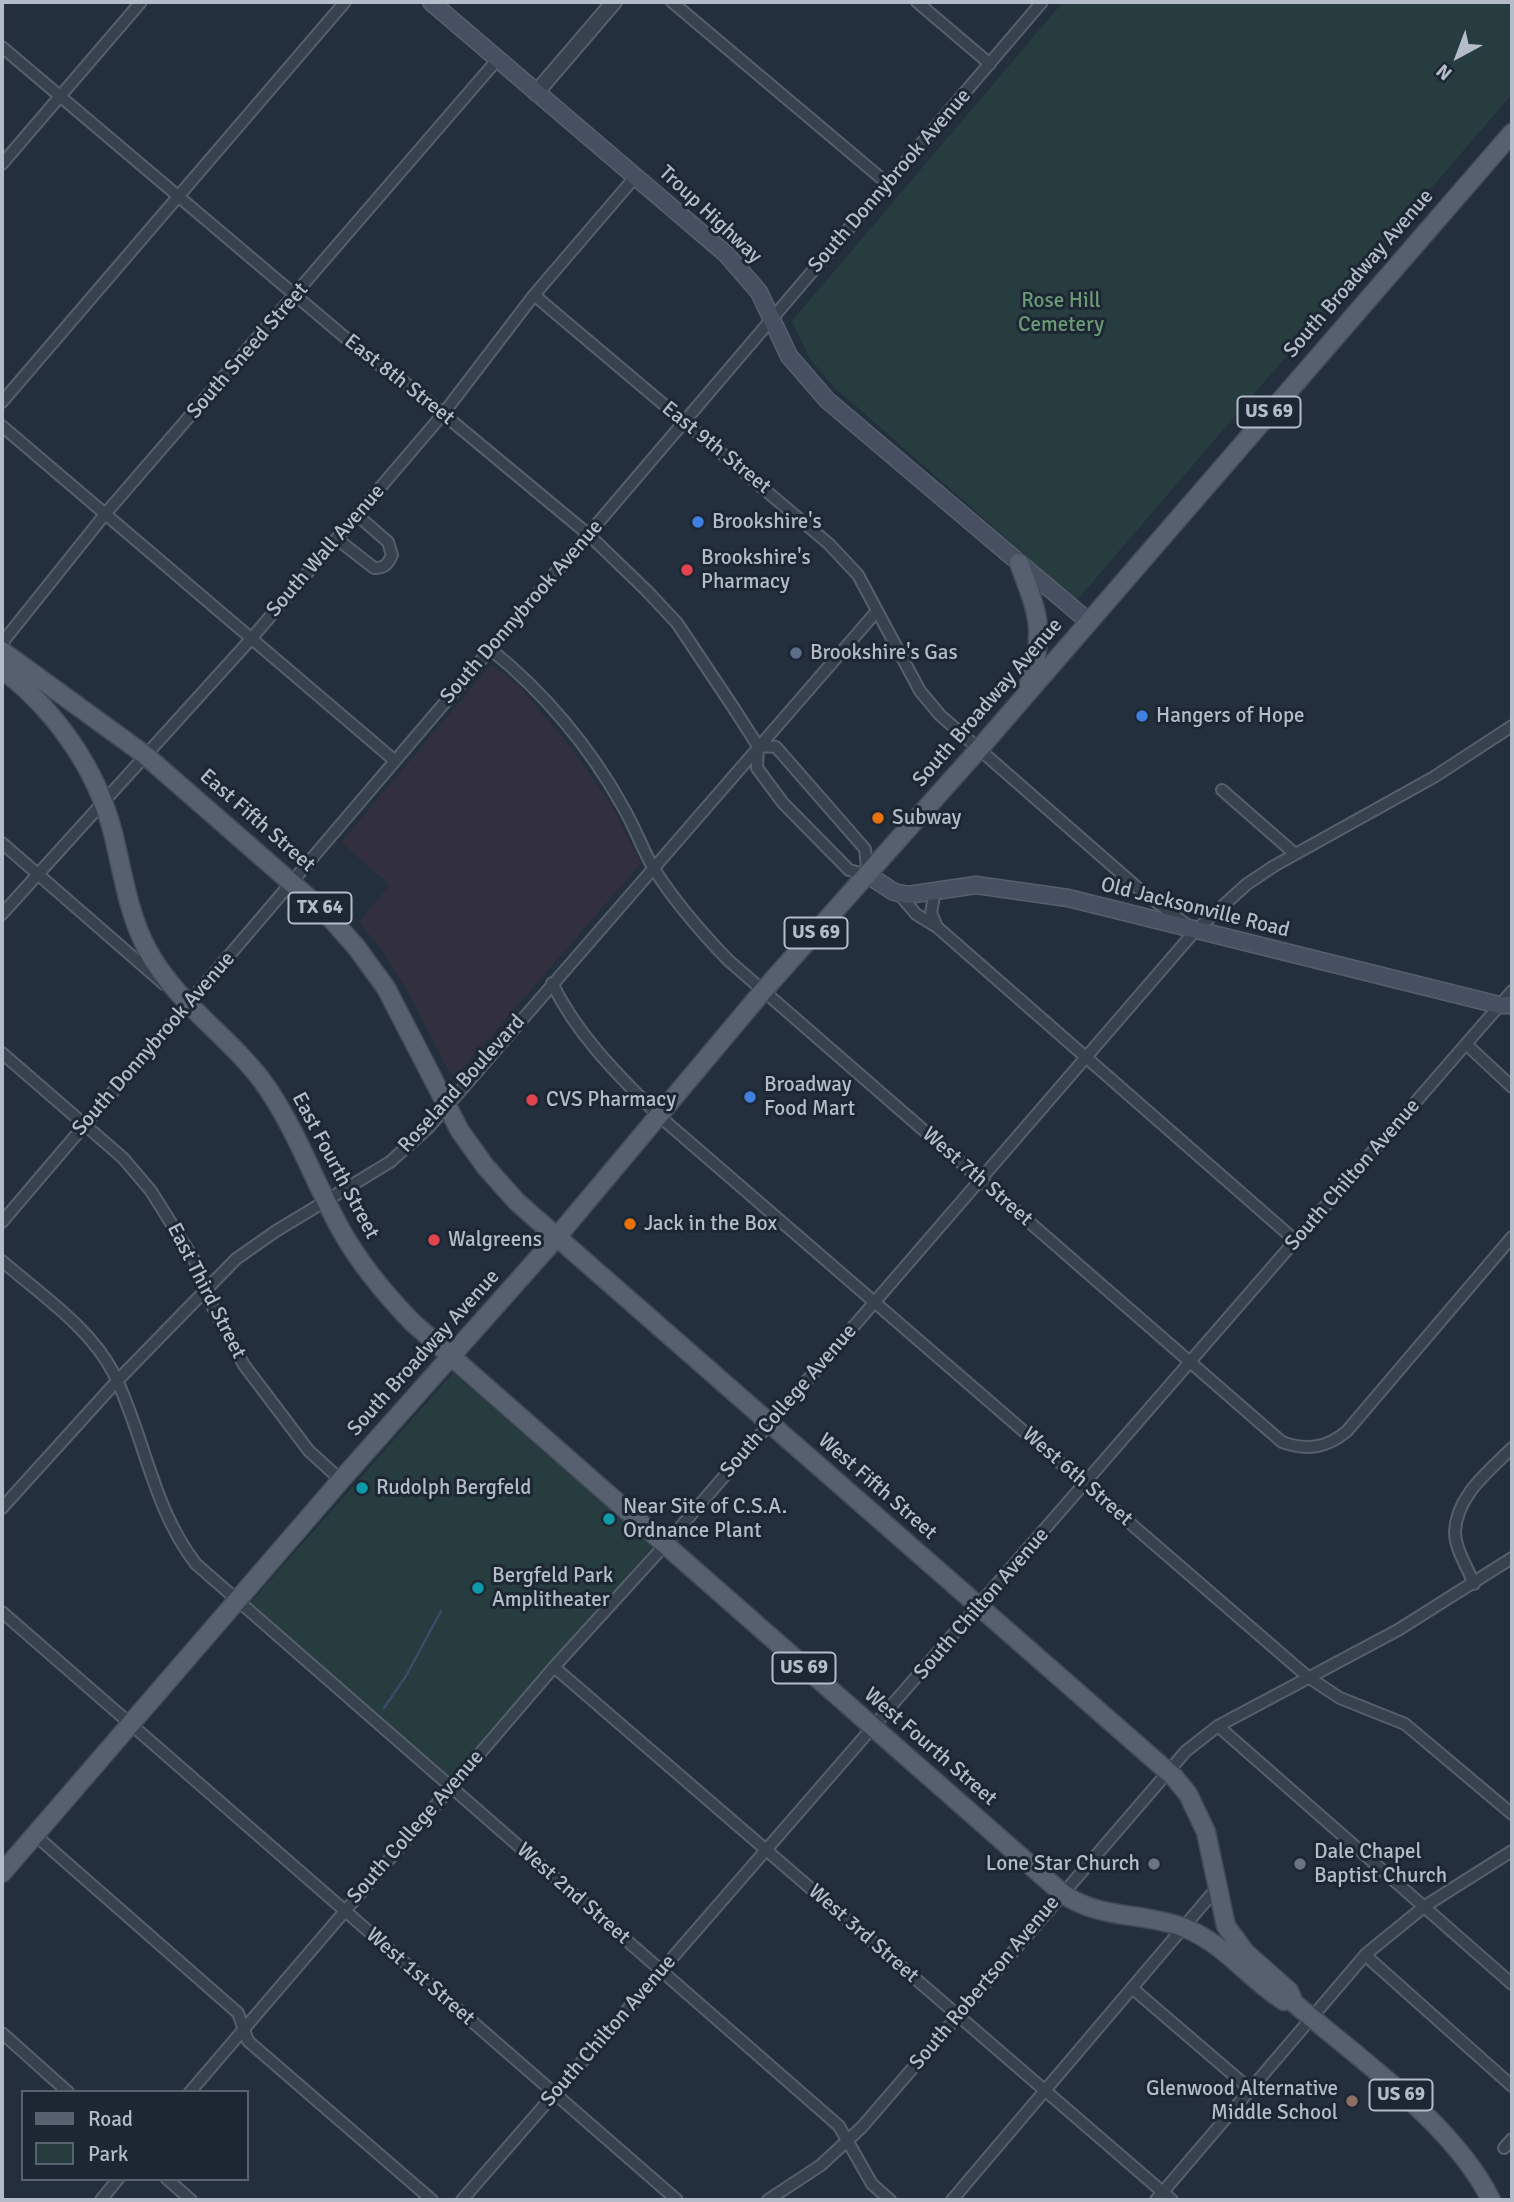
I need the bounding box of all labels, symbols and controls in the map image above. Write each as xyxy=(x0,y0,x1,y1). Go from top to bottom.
north arrow xyxy=(1423,21,1493,91)
text: N xyxy=(1431,58,1457,85)
street label: South Donnybrook Avenue xyxy=(803,84,977,278)
street label: Troup Highway xyxy=(653,161,767,269)
street label: South Broadway Avenue xyxy=(1279,184,1439,364)
street label: South Sneed Street xyxy=(182,278,314,424)
park label: Rose Hill Cemetery xyxy=(1018,288,1104,338)
street label: East 8th Street xyxy=(339,329,459,431)
street label: East 9th Street xyxy=(656,396,776,500)
road number: US 69 xyxy=(1238,396,1300,428)
street label: South Wall Avenue xyxy=(262,479,390,623)
place label: Brookshire's xyxy=(712,509,822,535)
marker: Brookshire's xyxy=(690,514,706,530)
street label: South Donnybrook Avenue xyxy=(435,515,609,709)
place label: Brookshire's Pharmacy xyxy=(701,545,811,595)
marker: Brookshire's Pharmacy xyxy=(679,562,695,578)
street label: South Broadway Avenue xyxy=(908,613,1068,793)
place label: Brookshire's Gas xyxy=(810,640,958,666)
marker: Brookshire's Gas xyxy=(788,645,804,661)
place label: Hangers of Hope xyxy=(1156,703,1305,729)
marker: Hangers of Hope xyxy=(1134,708,1150,724)
street label: East Fifth Street xyxy=(194,764,320,878)
place label: Subway xyxy=(892,805,961,831)
marker: Subway xyxy=(870,810,886,826)
street label: Old Jacksonville Road xyxy=(1098,872,1292,944)
road number: TX 64 xyxy=(288,893,352,924)
road number: US 69 xyxy=(784,917,848,948)
street label: South Donnybrook Avenue xyxy=(67,947,241,1141)
street label: Roseland Boulevard xyxy=(393,1010,531,1158)
place label: Broadway Food Mart xyxy=(764,1072,855,1122)
place label: CVS Pharmacy xyxy=(546,1087,676,1113)
street label: East Fourth Street xyxy=(286,1088,384,1244)
marker: Broadway Food Mart xyxy=(742,1089,758,1105)
marker: CVS Pharmacy xyxy=(524,1092,540,1108)
street label: South Chilton Avenue xyxy=(1280,1094,1426,1256)
street label: West 7th Street xyxy=(917,1122,1037,1232)
place label: Jack in the Box xyxy=(644,1211,777,1237)
marker: Jack in the Box xyxy=(622,1216,638,1232)
street label: East Third Street xyxy=(161,1219,251,1363)
place label: Walgreens xyxy=(448,1227,542,1253)
marker: Walgreens xyxy=(426,1232,442,1248)
street label: South Broadway Avenue xyxy=(343,1265,505,1441)
street label: South College Avenue xyxy=(715,1319,863,1483)
street label: West 6th Street xyxy=(1017,1422,1137,1532)
street label: West Fifth Street xyxy=(812,1428,942,1546)
place label: Rudolph Bergfeld xyxy=(376,1475,531,1501)
marker: Rudolph Bergfeld xyxy=(354,1480,370,1496)
place label: Near Site of C.S.A. Ordnance Plant xyxy=(623,1494,787,1544)
marker: Near Site of C.S.A. Ordnance Plant xyxy=(601,1511,617,1527)
street label: South Chilton Avenue xyxy=(909,1523,1055,1685)
place label: Bergfeld Park Amplitheater xyxy=(492,1563,613,1613)
marker: Bergfeld Park Amplitheater xyxy=(470,1580,486,1596)
road number: US 69 xyxy=(772,1652,836,1684)
street label: West Fourth Street xyxy=(858,1682,1002,1812)
street label: South College Avenue xyxy=(342,1745,490,1909)
street label: West 2nd Street xyxy=(511,1838,635,1950)
place label: Dale Chapel Baptist Church xyxy=(1314,1839,1447,1889)
place label: Lone Star Church xyxy=(986,1851,1140,1877)
marker: Lone Star Church xyxy=(1146,1856,1162,1872)
marker: Dale Chapel Baptist Church xyxy=(1292,1856,1308,1872)
street label: West 3rd Street xyxy=(803,1879,923,1989)
street label: South Robertson Avenue xyxy=(905,1891,1065,2075)
street label: West 1st Street xyxy=(360,1923,480,2031)
street label: South Chilton Avenue xyxy=(536,1950,682,2112)
place label: Glenwood Alternative Middle School xyxy=(1146,2076,1338,2126)
road number: US 69 xyxy=(1370,2080,1432,2110)
legend xyxy=(21,2090,248,2181)
marker: Glenwood Alternative Middle School xyxy=(1344,2093,1360,2109)
text: Road xyxy=(88,2106,133,2132)
text: Park xyxy=(88,2141,128,2167)

